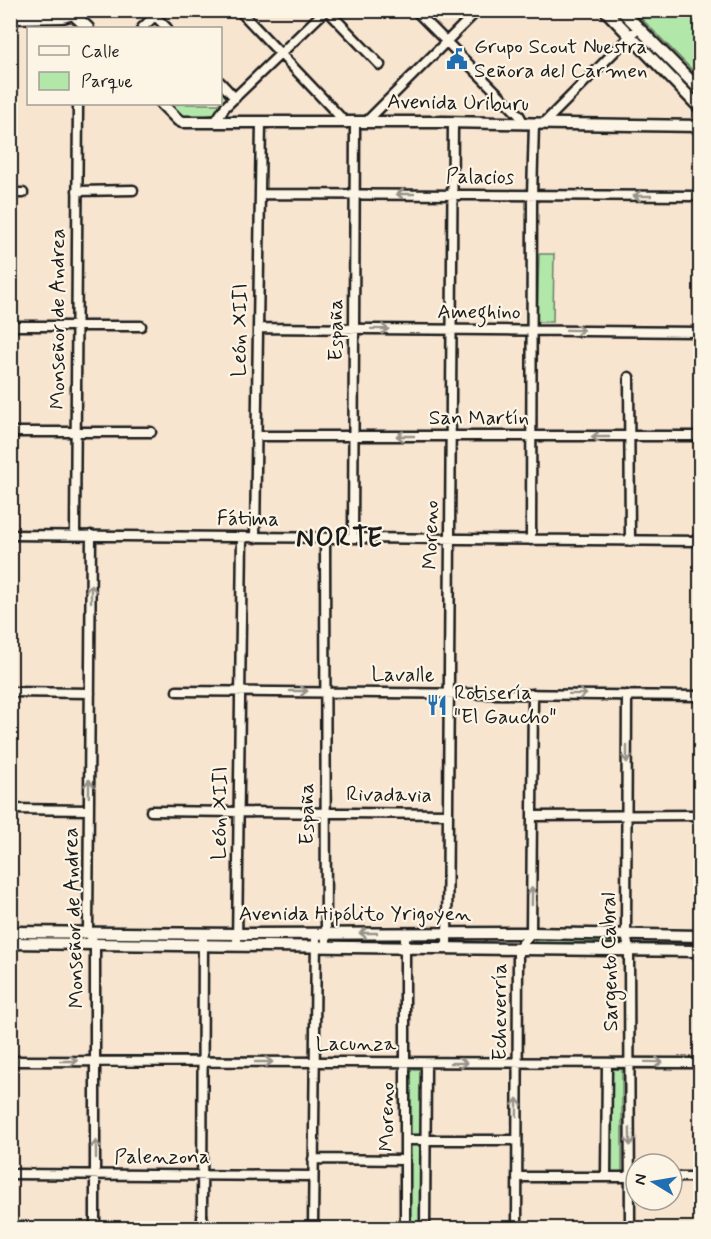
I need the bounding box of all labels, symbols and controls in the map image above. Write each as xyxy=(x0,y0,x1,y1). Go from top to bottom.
legend xyxy=(27,27,222,105)
place label: Grupo Scout Nuestra Señora del Carmen xyxy=(474,33,648,85)
text: Calle xyxy=(81,40,120,64)
public building icon: Grupo Scout Nuestra Señora del Carmen xyxy=(445,47,469,71)
text: Parque xyxy=(81,70,133,94)
street label: Avenida Uriburu xyxy=(387,88,529,118)
street label: Palacios xyxy=(446,162,514,192)
one-way arrow xyxy=(396,189,416,200)
one-way arrow xyxy=(633,190,653,202)
street label: Monseñor de Andrea xyxy=(44,229,72,410)
street label: León XIII xyxy=(225,283,255,377)
street label: Ameghino xyxy=(437,298,521,328)
street label: España xyxy=(322,299,350,361)
one-way arrow xyxy=(369,323,389,335)
one-way arrow xyxy=(564,325,584,336)
street label: San Martín xyxy=(429,404,529,432)
one-way arrow xyxy=(396,430,416,442)
one-way arrow xyxy=(591,431,611,443)
street label: Moreno xyxy=(416,500,446,570)
street label: Fátima xyxy=(217,504,279,534)
district label: NORTE xyxy=(296,521,384,556)
one-way arrow xyxy=(85,583,97,603)
street label: Lavalle xyxy=(371,660,435,690)
place label: Rotisería "El Gaucho" xyxy=(454,679,556,731)
one-way arrow xyxy=(288,685,308,697)
one-way arrow xyxy=(567,689,587,700)
restaurant icon: Rotisería "El Gaucho" xyxy=(425,693,449,717)
one-way arrow xyxy=(621,743,633,763)
street label: León XIII xyxy=(205,766,235,860)
one-way arrow xyxy=(84,778,95,798)
street label: Rivadavia xyxy=(346,780,432,810)
street label: España xyxy=(293,783,321,845)
street label: Monseñor de Andrea xyxy=(57,827,91,1009)
one-way arrow xyxy=(526,886,538,906)
street label: Sargento Cabral xyxy=(595,892,626,1032)
street label: Avenida Hipólito Yrigoyen xyxy=(239,900,472,928)
one-way arrow xyxy=(358,927,378,939)
street label: Echeverría xyxy=(486,963,514,1061)
street label: Lacunza xyxy=(316,1030,397,1058)
one-way arrow xyxy=(58,1055,78,1067)
one-way arrow xyxy=(253,1056,273,1068)
one-way arrow xyxy=(448,1057,468,1069)
one-way arrow xyxy=(643,1057,663,1068)
street label: Moreno xyxy=(373,1082,401,1152)
one-way arrow xyxy=(511,1098,523,1118)
one-way arrow xyxy=(624,1127,636,1147)
one-way arrow xyxy=(90,1140,102,1160)
street label: Palenzona xyxy=(114,1143,210,1171)
north arrow xyxy=(624,1152,684,1212)
text: N xyxy=(629,1172,652,1187)

